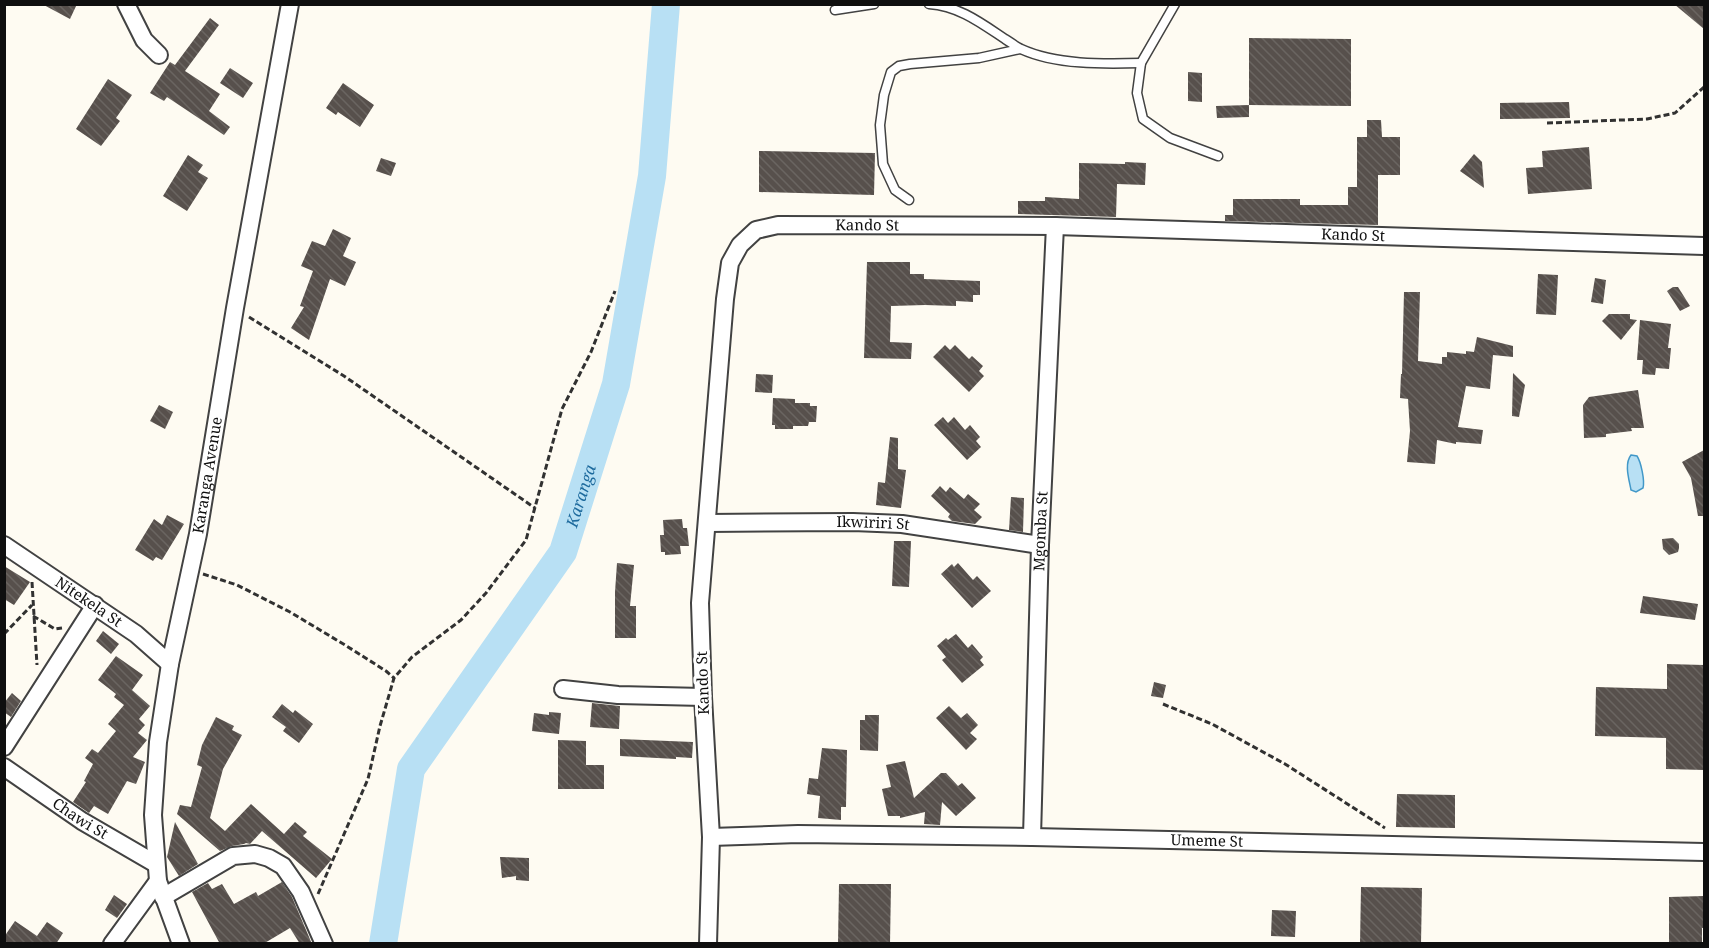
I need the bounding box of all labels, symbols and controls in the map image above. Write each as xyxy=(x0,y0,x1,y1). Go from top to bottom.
street label: Kando St xyxy=(835,214,899,234)
street label: Kando St xyxy=(1321,223,1385,245)
street label: Karanga Avenue xyxy=(187,415,226,535)
water label: Karanga xyxy=(560,461,601,531)
street label: Mgomba St xyxy=(1028,491,1052,571)
street label: Ikwiriri St xyxy=(836,511,911,534)
street label: Nitekela St xyxy=(52,572,126,631)
street label: Kando St xyxy=(691,651,713,715)
street label: Chawi St xyxy=(49,793,112,843)
street label: Umeme St xyxy=(1170,829,1243,851)

